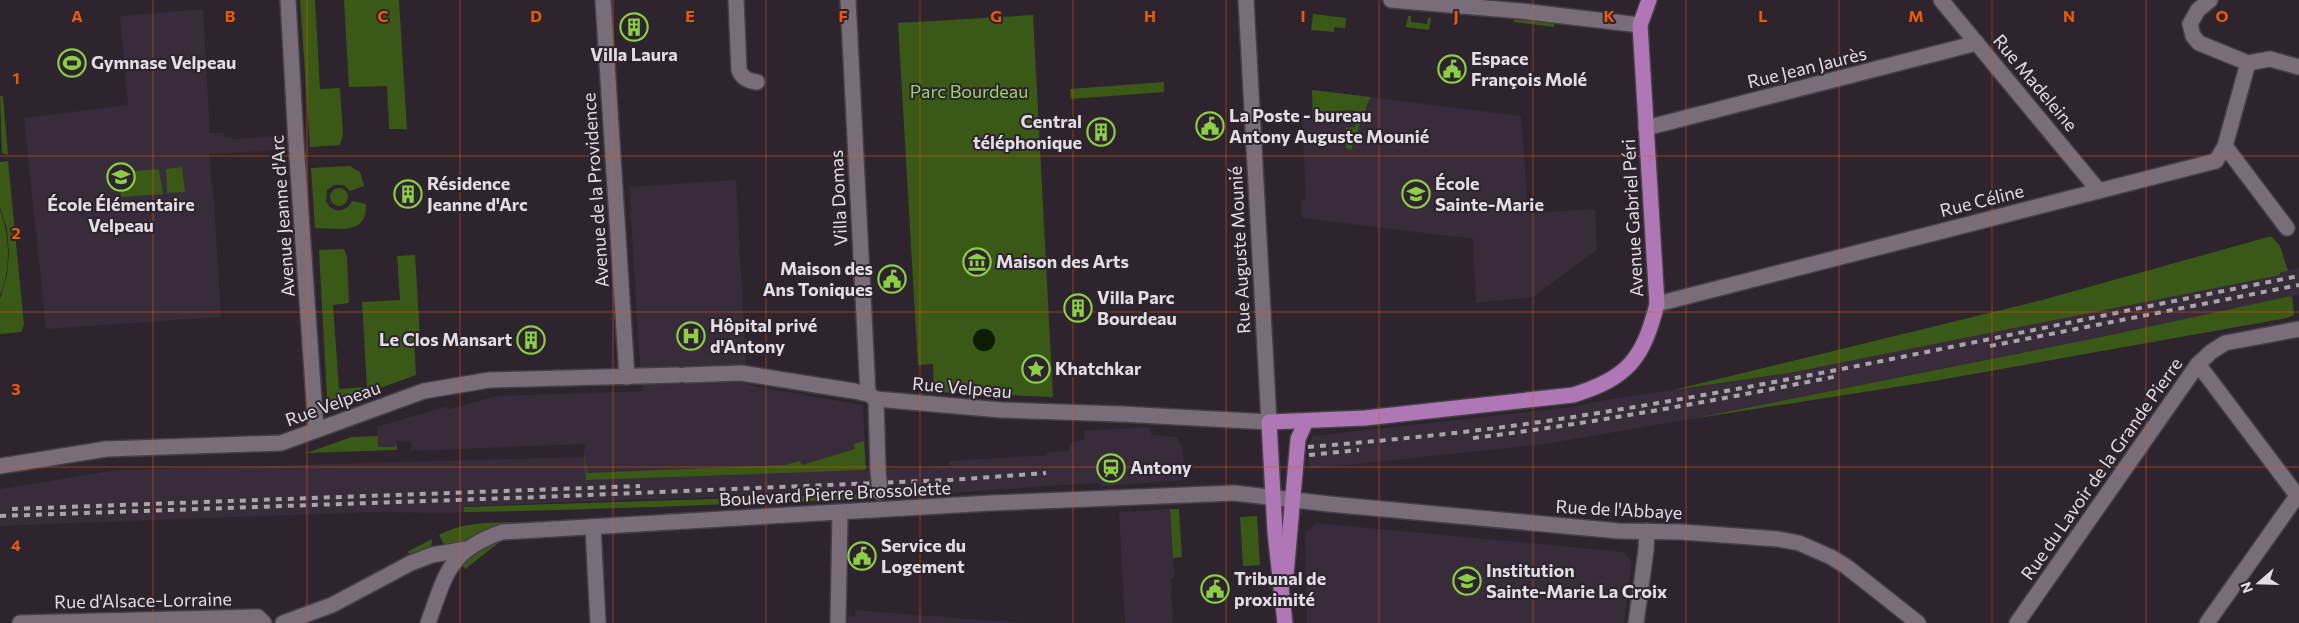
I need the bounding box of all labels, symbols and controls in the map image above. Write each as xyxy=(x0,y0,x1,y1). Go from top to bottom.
text: A xyxy=(71,6,83,25)
text: B xyxy=(225,6,236,25)
text: C xyxy=(378,6,389,25)
text: D xyxy=(530,6,542,25)
text: E xyxy=(685,6,695,25)
text: F xyxy=(838,6,848,25)
text: G xyxy=(990,6,1002,25)
text: H xyxy=(1144,6,1156,25)
text: I xyxy=(1300,6,1306,25)
text: J xyxy=(1453,6,1459,25)
text: K xyxy=(1603,6,1615,25)
text: L xyxy=(1758,6,1768,25)
text: M xyxy=(1908,6,1924,25)
text: N xyxy=(2063,6,2075,25)
text: O xyxy=(2215,6,2229,25)
building icon: Villa Laura xyxy=(619,12,649,42)
street label: Rue Madeleine xyxy=(1989,29,2083,135)
street label: Rue Jean Jaurès xyxy=(1745,42,1869,92)
place label: Villa Laura xyxy=(590,43,678,65)
place label: Espace François Molé xyxy=(1471,47,1587,90)
sports icon: Gymnase Velpeau xyxy=(57,48,87,78)
place label: Gymnase Velpeau xyxy=(91,51,236,73)
public building icon: Espace François Molé xyxy=(1437,54,1467,84)
text: 1 xyxy=(12,68,20,87)
park label: Parc Bourdeau xyxy=(910,80,1028,102)
street label: Avenue de la Providence xyxy=(577,92,613,288)
place label: La Poste - bureau Antony Auguste Mounié xyxy=(1229,104,1429,147)
place label: Central téléphonique xyxy=(973,110,1082,153)
public building icon: La Poste - bureau Antony Auguste Mounié xyxy=(1195,111,1225,141)
building icon: Central téléphonique xyxy=(1086,117,1116,147)
street label: Avenue Jeanne d'Arc xyxy=(265,134,299,298)
street label: Avenue Gabriel Péri xyxy=(1617,138,1647,298)
street label: Villa Domas xyxy=(824,149,852,247)
school or university icon: École Élémentaire Velpeau xyxy=(106,162,136,192)
street label: Rue Auguste Mounié xyxy=(1224,166,1254,334)
place label: Résidence Jeanne d'Arc xyxy=(427,172,528,215)
place label: École Sainte-Marie xyxy=(1435,172,1544,215)
building icon: Résidence Jeanne d'Arc xyxy=(393,179,423,209)
school or university icon: École Sainte-Marie xyxy=(1401,179,1431,209)
street label: Rue Céline xyxy=(1937,179,2026,221)
place label: École Élémentaire Velpeau xyxy=(47,193,195,236)
text: 2 xyxy=(11,223,21,242)
museum icon: Maison des Arts xyxy=(962,247,992,277)
place label: Maison des Arts xyxy=(996,250,1129,272)
place label: Maison des Ans Toniques xyxy=(763,257,873,300)
public building icon: Maison des Ans Toniques xyxy=(877,264,907,294)
place label: Villa Parc Bourdeau xyxy=(1097,286,1177,329)
building icon: Villa Parc Bourdeau xyxy=(1063,293,1093,323)
place label: Hôpital privé d'Antony xyxy=(710,314,817,357)
hospital icon: Hôpital privé d'Antony xyxy=(676,321,706,351)
building icon: Le Clos Mansart xyxy=(516,325,546,355)
place label: Le Clos Mansart xyxy=(379,328,512,350)
street label: Rue du Lavoir de la Grande Pierre xyxy=(2016,353,2187,584)
place icon: Khatchkar xyxy=(1021,354,1051,384)
place label: Khatchkar xyxy=(1055,357,1142,379)
street label: Rue Velpeau xyxy=(911,372,1013,402)
street label: Rue Velpeau xyxy=(282,376,383,430)
text: 3 xyxy=(11,379,21,398)
station icon: Antony xyxy=(1096,453,1126,483)
place label: Antony xyxy=(1130,456,1192,478)
street label: Boulevard Pierre Brossolette xyxy=(718,476,951,510)
street label: Rue de l'Abbaye xyxy=(1555,495,1683,523)
place label: Service du Logement xyxy=(881,534,966,577)
text: 4 xyxy=(11,535,21,554)
public building icon: Service du Logement xyxy=(847,541,877,571)
north arrow xyxy=(2234,558,2284,608)
place label: Institution Sainte-Marie La Croix xyxy=(1486,559,1667,602)
school or university icon: Institution Sainte-Marie La Croix xyxy=(1452,566,1482,596)
place label: Tribunal de proximité xyxy=(1234,567,1326,610)
public building icon: Tribunal de proximité xyxy=(1200,574,1230,604)
text: N xyxy=(2237,580,2256,595)
street label: Rue d'Alsace-Lorraine xyxy=(54,587,232,613)

